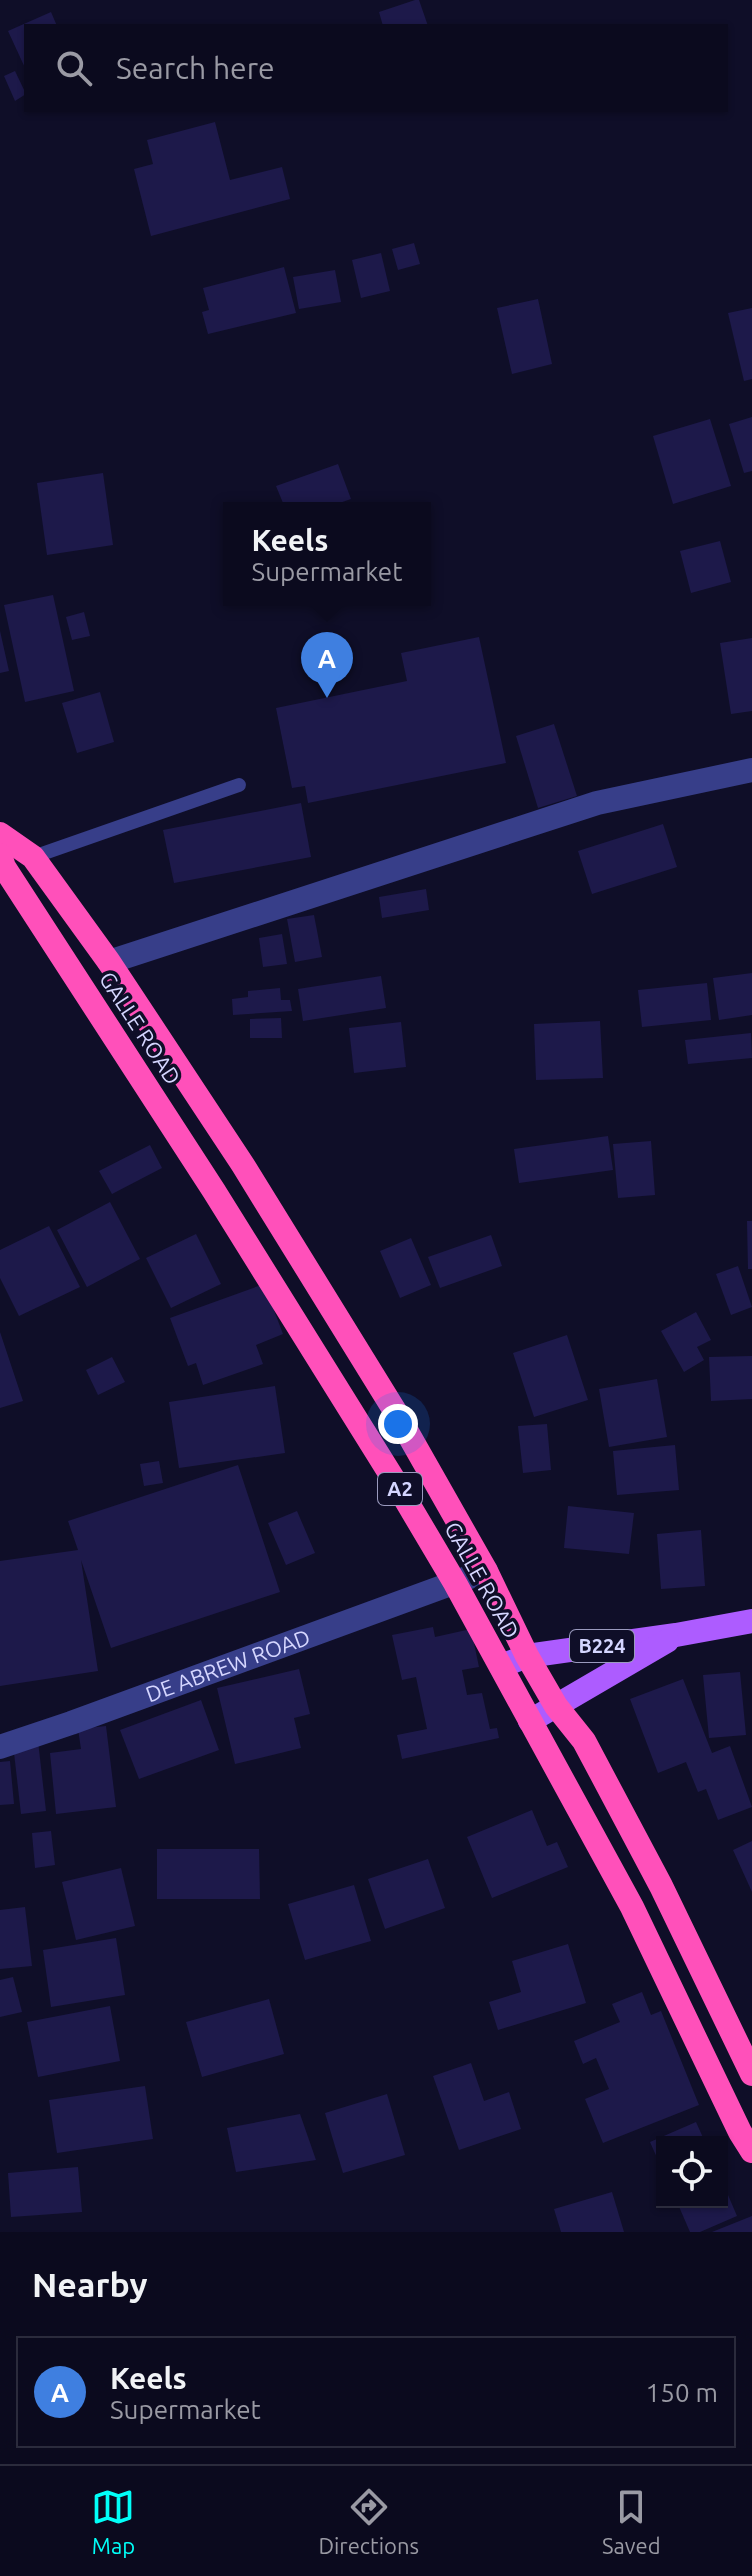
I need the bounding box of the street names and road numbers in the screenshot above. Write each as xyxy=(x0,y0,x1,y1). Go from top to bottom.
street label: GALLE ROAD xyxy=(95,967,186,1089)
road number: A2 xyxy=(378,1473,422,1505)
street label: GALLE ROAD xyxy=(440,1517,525,1642)
street label: DE ABREW ROAD xyxy=(142,1624,313,1707)
road number: B224 xyxy=(570,1630,634,1662)

